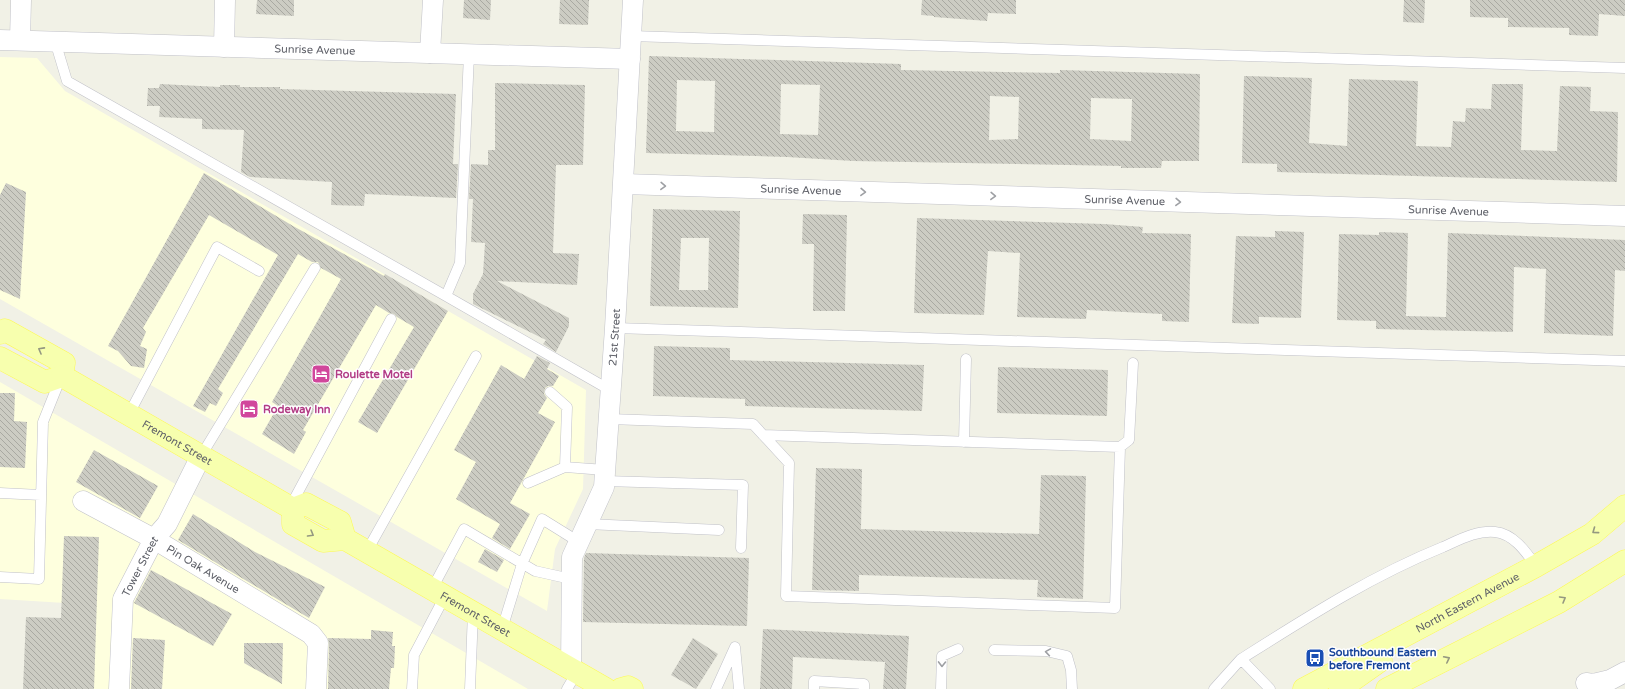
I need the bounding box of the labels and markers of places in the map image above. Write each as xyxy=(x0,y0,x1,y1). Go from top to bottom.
hotel icon: Roulette Motel xyxy=(310,363,332,385)
place label: Roulette Motel xyxy=(335,368,413,381)
hotel icon: Rodeway Inn xyxy=(238,398,260,420)
place label: Rodeway Inn xyxy=(263,403,331,417)
place label: Southbound Eastern before Fremont xyxy=(1329,646,1437,672)
bus stop icon: Southbound Eastern before Fremont xyxy=(1304,647,1326,669)

